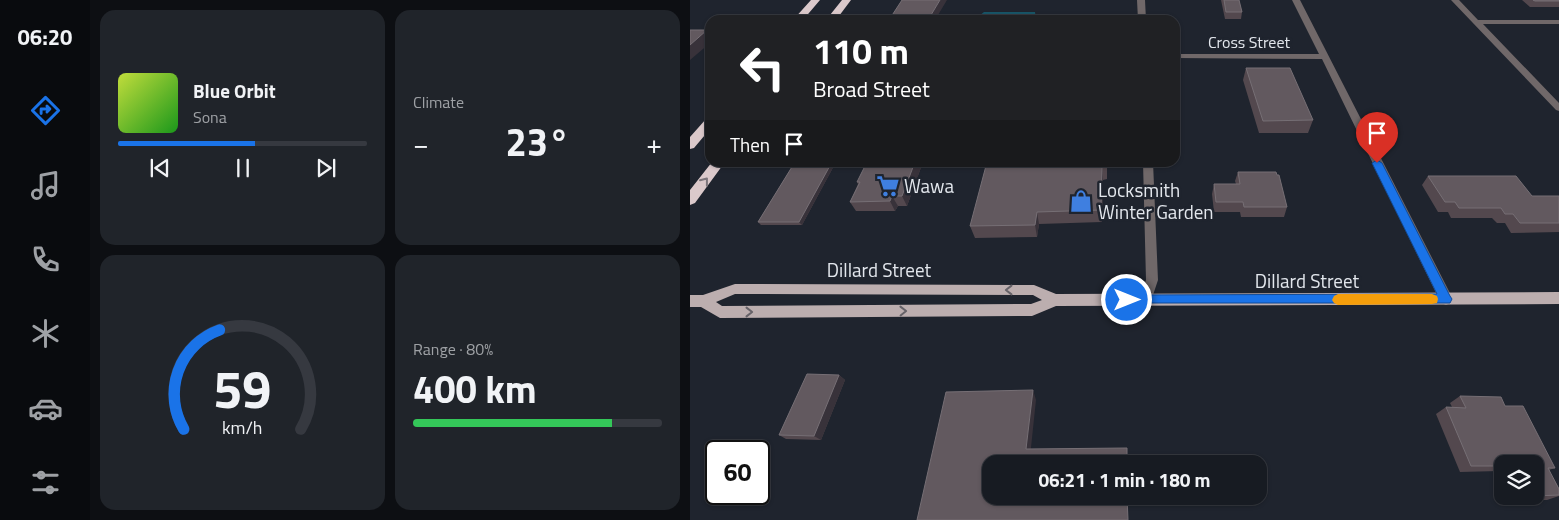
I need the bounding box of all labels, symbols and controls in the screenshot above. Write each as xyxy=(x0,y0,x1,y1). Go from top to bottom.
text: 06:20 xyxy=(18,20,72,54)
text: 110 m xyxy=(813,24,909,78)
street label: Cross Street xyxy=(1208,30,1290,54)
icon: left xyxy=(730,35,795,100)
text: Broad Street xyxy=(813,72,930,106)
text: Blue Orbit xyxy=(193,76,276,105)
text: Climate xyxy=(413,90,464,114)
icon: directions xyxy=(28,93,63,128)
text: Sona xyxy=(193,105,227,129)
pin xyxy=(1356,112,1398,163)
text: 23° xyxy=(506,113,569,171)
icon: arrive xyxy=(1363,119,1391,147)
text: − xyxy=(413,122,429,165)
text: + xyxy=(646,122,662,165)
text: Then xyxy=(730,130,770,159)
icon: arrive xyxy=(780,130,808,158)
icon: previous xyxy=(146,154,174,182)
icon: pause xyxy=(229,154,257,182)
icon: next xyxy=(312,154,340,182)
icon: music xyxy=(28,168,63,203)
place label: Wawa xyxy=(904,171,954,200)
supermarket icon: Wawa xyxy=(875,173,901,199)
place label: Locksmith Winter Garden xyxy=(1098,175,1214,226)
one-way arrow xyxy=(699,178,707,187)
shop icon: Locksmith Winter Garden xyxy=(1068,188,1094,214)
icon: phone xyxy=(28,242,63,277)
street label: Dillard Street xyxy=(827,255,931,284)
street label: Dillard Street xyxy=(1255,266,1359,295)
position arrow xyxy=(1100,273,1152,325)
one-way arrow xyxy=(1005,285,1012,295)
one-way arrow xyxy=(899,305,907,316)
one-way arrow xyxy=(746,307,753,317)
icon: climate xyxy=(28,316,63,351)
text: Range · 80% xyxy=(413,337,493,361)
text: 59 xyxy=(213,349,272,428)
text: 400 km xyxy=(413,360,537,418)
icon: car xyxy=(28,391,63,426)
text: km/h xyxy=(222,414,263,441)
speed limit sign: 60 xyxy=(705,440,770,505)
map controls xyxy=(1494,455,1544,505)
button: layers xyxy=(1494,455,1544,505)
icon: filters xyxy=(28,465,63,500)
text: 06:21 · 1 min · 180 m xyxy=(1038,465,1211,494)

